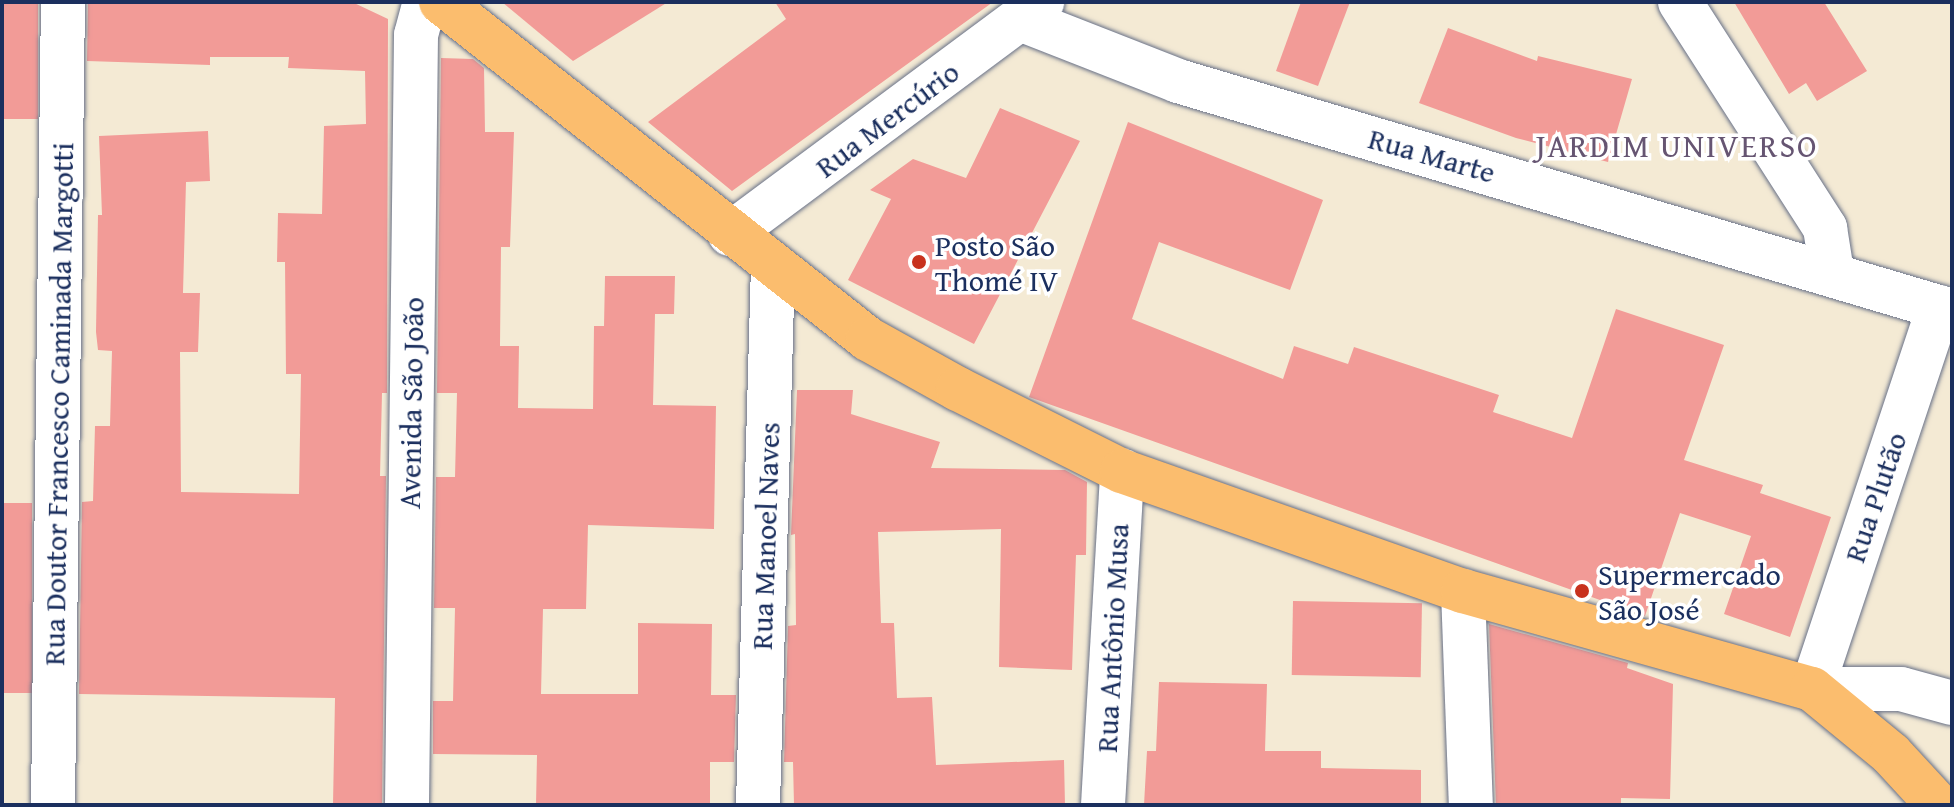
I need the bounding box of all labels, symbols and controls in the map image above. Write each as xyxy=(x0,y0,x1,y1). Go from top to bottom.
street label: Rua Mercúrio xyxy=(808,53,966,185)
street label: Rua Marte xyxy=(1365,120,1499,190)
district label: JARDIM UNIVERSO xyxy=(1536,127,1818,165)
street label: Rua Doutor Francesco Caminada Margotti xyxy=(35,142,81,666)
place label: Posto São Thomé IV xyxy=(935,227,1058,298)
marker: Posto São Thomé IV xyxy=(910,253,928,271)
street label: Avenida São João xyxy=(391,297,431,509)
street label: Rua Manoel Naves xyxy=(743,422,787,650)
street label: Rua Plutão xyxy=(1836,427,1914,567)
street label: Rua Antônio Musa xyxy=(1088,523,1136,753)
place label: Supermercado São José xyxy=(1598,556,1781,626)
marker: Supermercado São José xyxy=(1573,582,1591,600)

